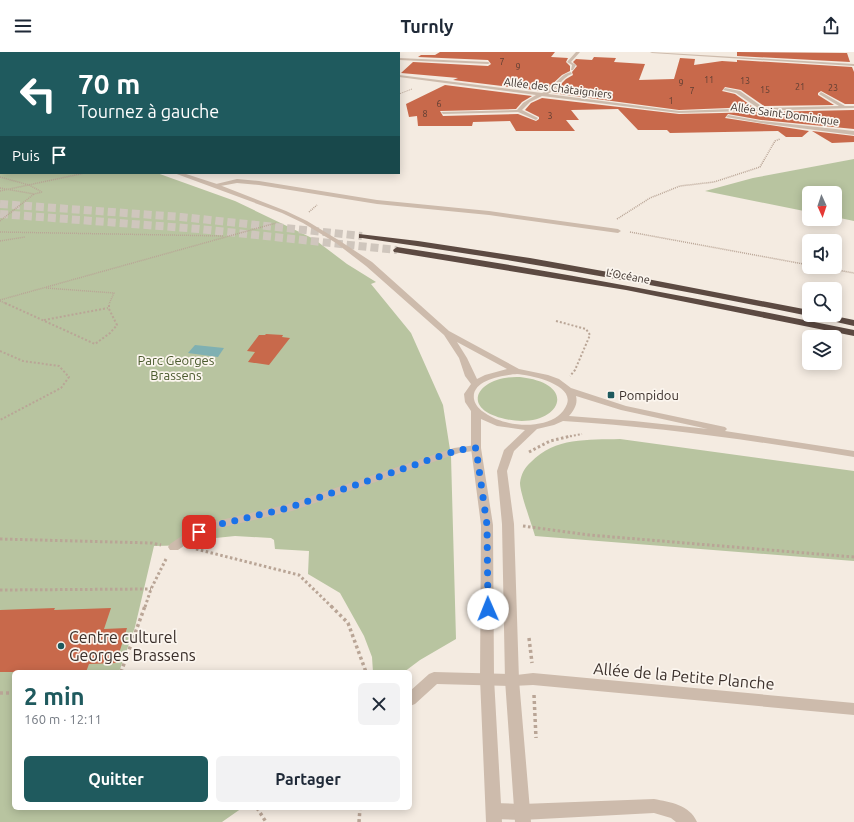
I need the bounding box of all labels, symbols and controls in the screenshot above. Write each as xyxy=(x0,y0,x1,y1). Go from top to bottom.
icon: menu xyxy=(12,15,34,37)
icon: share xyxy=(820,15,842,37)
text: Turnly xyxy=(400,16,454,36)
house number: 7 xyxy=(499,57,505,67)
house number: 9 xyxy=(515,62,521,72)
icon: left xyxy=(12,68,64,120)
text: 70 m xyxy=(78,68,140,99)
street label: Allée des Châtaigniers xyxy=(503,75,613,101)
house number: 11 xyxy=(704,75,714,85)
house number: 13 xyxy=(740,76,750,86)
house number: 9 xyxy=(678,78,684,88)
house number: 21 xyxy=(795,82,805,92)
house number: 23 xyxy=(828,83,838,93)
house number: 15 xyxy=(760,85,770,95)
house number: 7 xyxy=(689,86,695,96)
house number: 1 xyxy=(668,96,674,106)
house number: 6 xyxy=(436,99,442,109)
street label: Allée Saint-Dominique xyxy=(730,100,840,128)
text: Tournez à gauche xyxy=(78,101,219,121)
house number: 8 xyxy=(422,109,428,119)
house number: 3 xyxy=(547,111,553,121)
icon: arrive xyxy=(48,144,70,166)
text: Puis xyxy=(12,147,40,164)
north arrow xyxy=(802,186,842,226)
map controls xyxy=(802,186,842,370)
button: sound xyxy=(802,234,842,274)
street label: L’Océane xyxy=(605,266,651,286)
button: search xyxy=(802,282,842,322)
button: layers xyxy=(802,330,842,370)
park label: Parc Georges Brassens xyxy=(138,353,215,382)
place label: Pompidou xyxy=(619,388,679,402)
marker: Pompidou xyxy=(606,390,616,400)
pin xyxy=(182,515,216,549)
icon: arrive xyxy=(188,521,210,543)
position arrow xyxy=(467,588,509,630)
place label: Centre culturel Georges Brassens xyxy=(69,628,196,664)
marker: Centre culturel Georges Brassens xyxy=(56,641,66,651)
street label: Allée de la Petite Planche xyxy=(593,659,775,693)
text: 2 min xyxy=(24,683,85,710)
button: close xyxy=(358,683,400,725)
text: 160 m · 12:11 xyxy=(24,712,102,726)
button: Quitter xyxy=(24,756,208,802)
button: Partager xyxy=(216,756,400,802)

